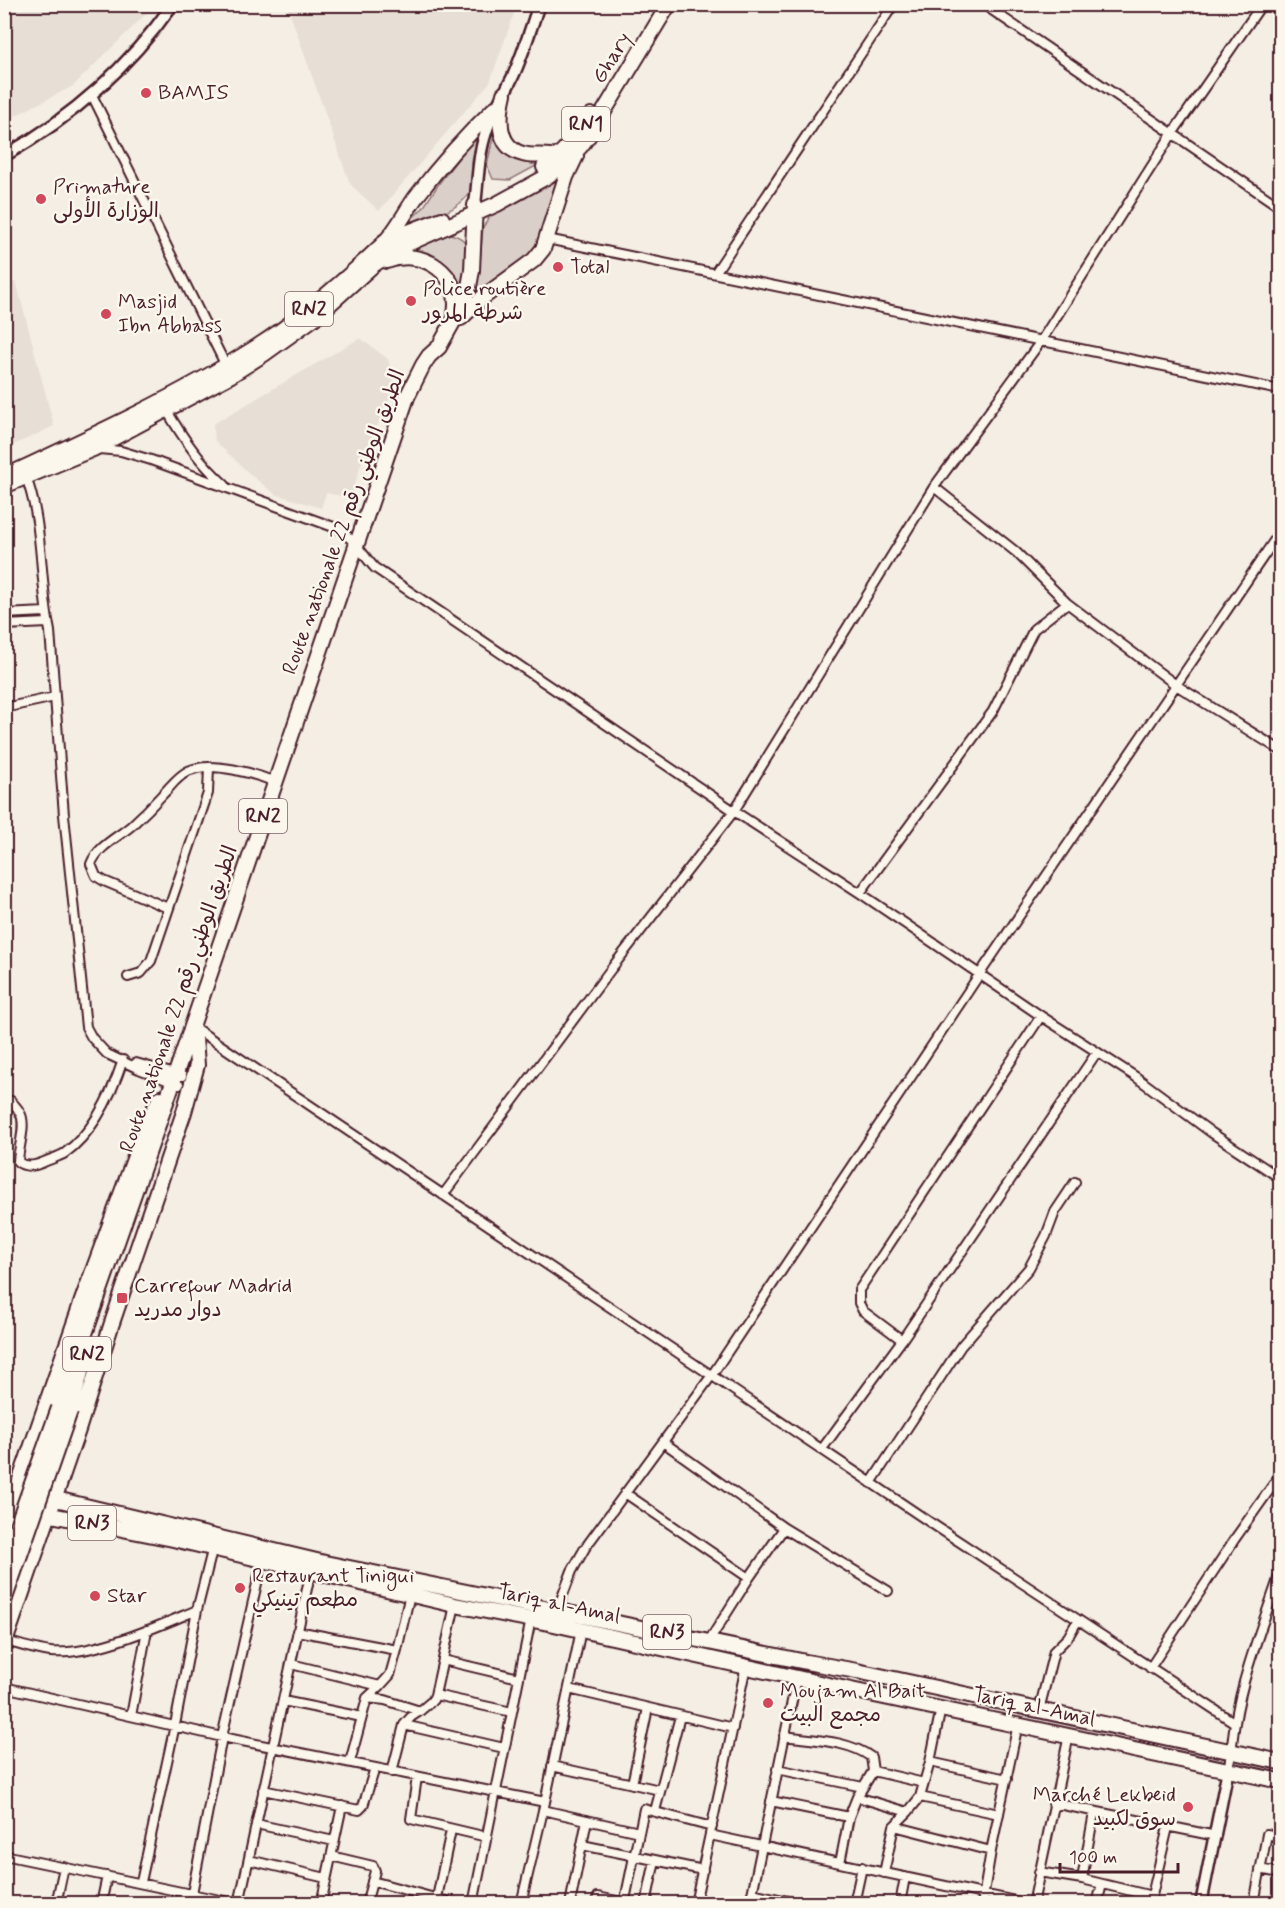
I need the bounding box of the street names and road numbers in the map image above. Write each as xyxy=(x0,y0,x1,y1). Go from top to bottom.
street label: Ghary xyxy=(585,27,639,89)
road number: RN1 xyxy=(562,107,610,141)
road number: RN2 xyxy=(285,292,333,326)
street label: Route nationale 22 الطريق الوطني رقم xyxy=(276,365,416,680)
road number: RN2 xyxy=(239,799,287,833)
street label: Route nationale 22 الطريق الوطني رقم xyxy=(113,842,249,1158)
road number: RN2 xyxy=(63,1337,111,1371)
road number: RN3 xyxy=(68,1506,116,1540)
street label: Tariq al-Amal xyxy=(495,1577,623,1631)
road number: RN3 xyxy=(643,1615,691,1649)
street label: Tariq al-Amal xyxy=(970,1680,1098,1734)

